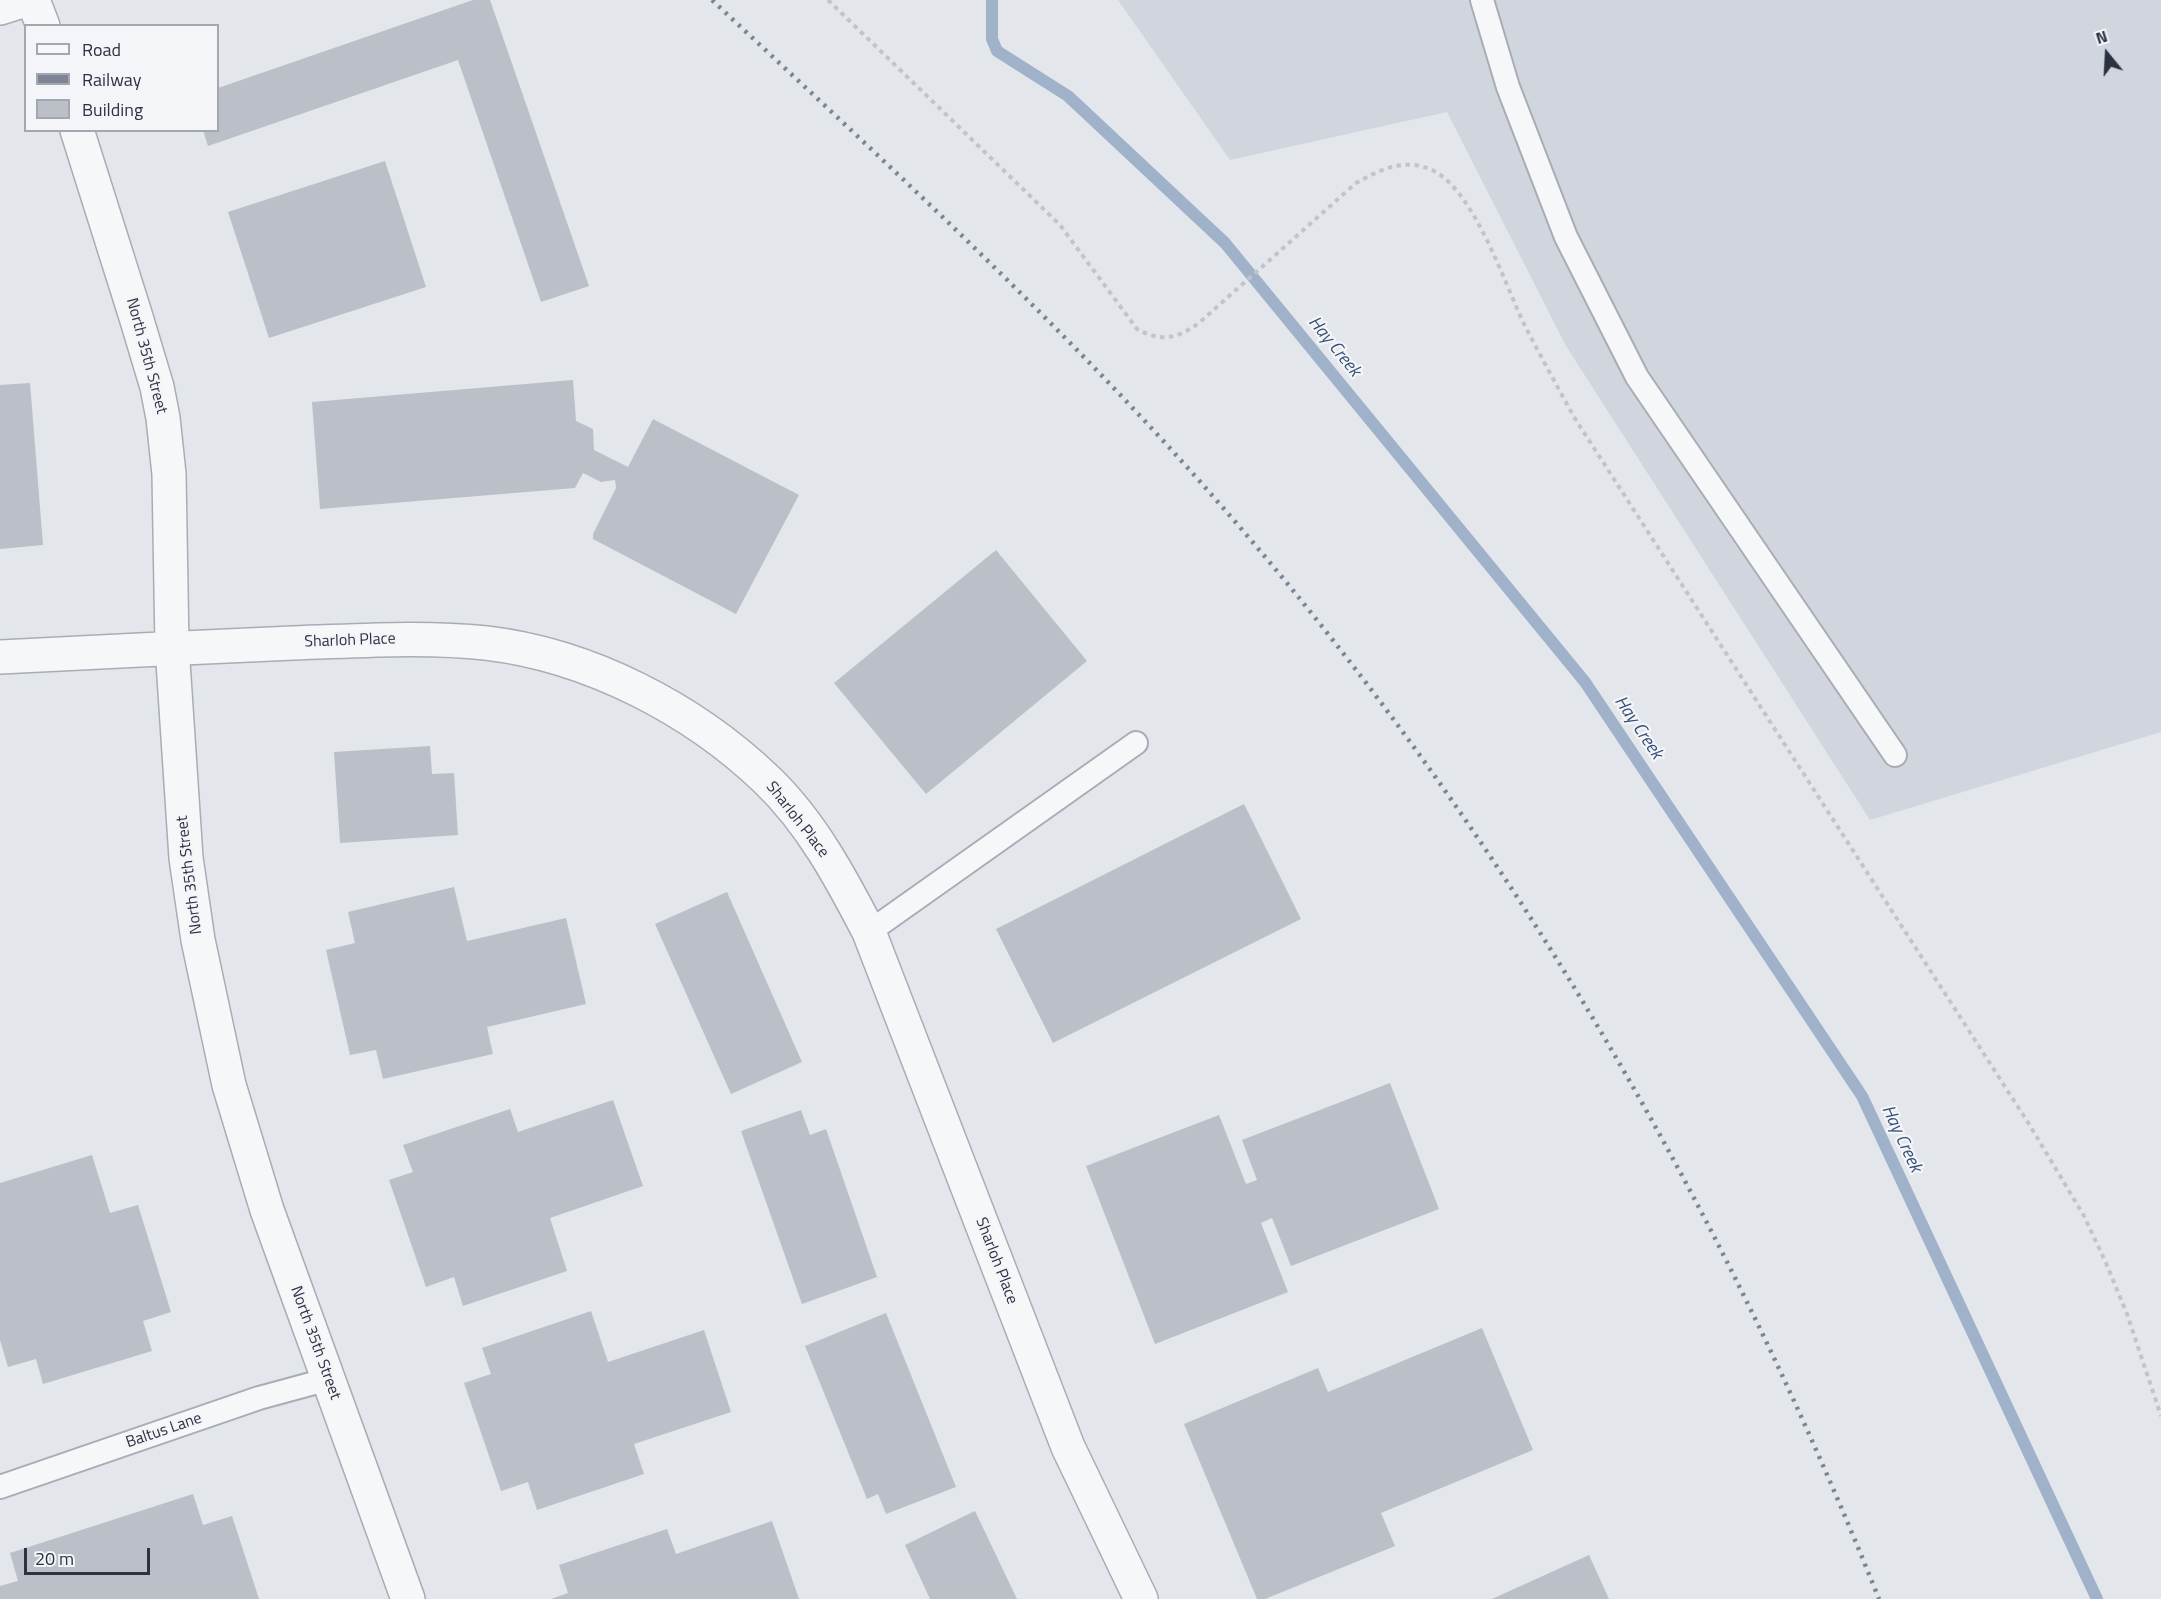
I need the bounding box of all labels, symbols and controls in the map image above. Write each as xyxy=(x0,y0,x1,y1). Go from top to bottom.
legend xyxy=(24,24,219,132)
north arrow xyxy=(2077,24,2137,84)
text: N xyxy=(2092,24,2110,50)
text: Road xyxy=(82,36,121,63)
text: Railway xyxy=(82,66,141,93)
text: Building xyxy=(82,96,143,123)
street label: North 35th Street xyxy=(121,296,171,416)
water label: Hay Creek xyxy=(1303,312,1365,382)
street label: Sharloh Place xyxy=(304,630,396,652)
water label: Hay Creek xyxy=(1609,692,1667,764)
street label: Sharloh Place xyxy=(761,778,833,862)
street label: North 35th Street xyxy=(173,815,207,935)
water label: Hay Creek xyxy=(1876,1102,1926,1176)
street label: Sharloh Place xyxy=(971,1215,1021,1307)
street label: North 35th Street xyxy=(286,1284,344,1402)
street label: Baltus Lane xyxy=(124,1409,204,1453)
scale bar xyxy=(27,1536,153,1574)
text: 20 m xyxy=(35,1545,74,1572)

